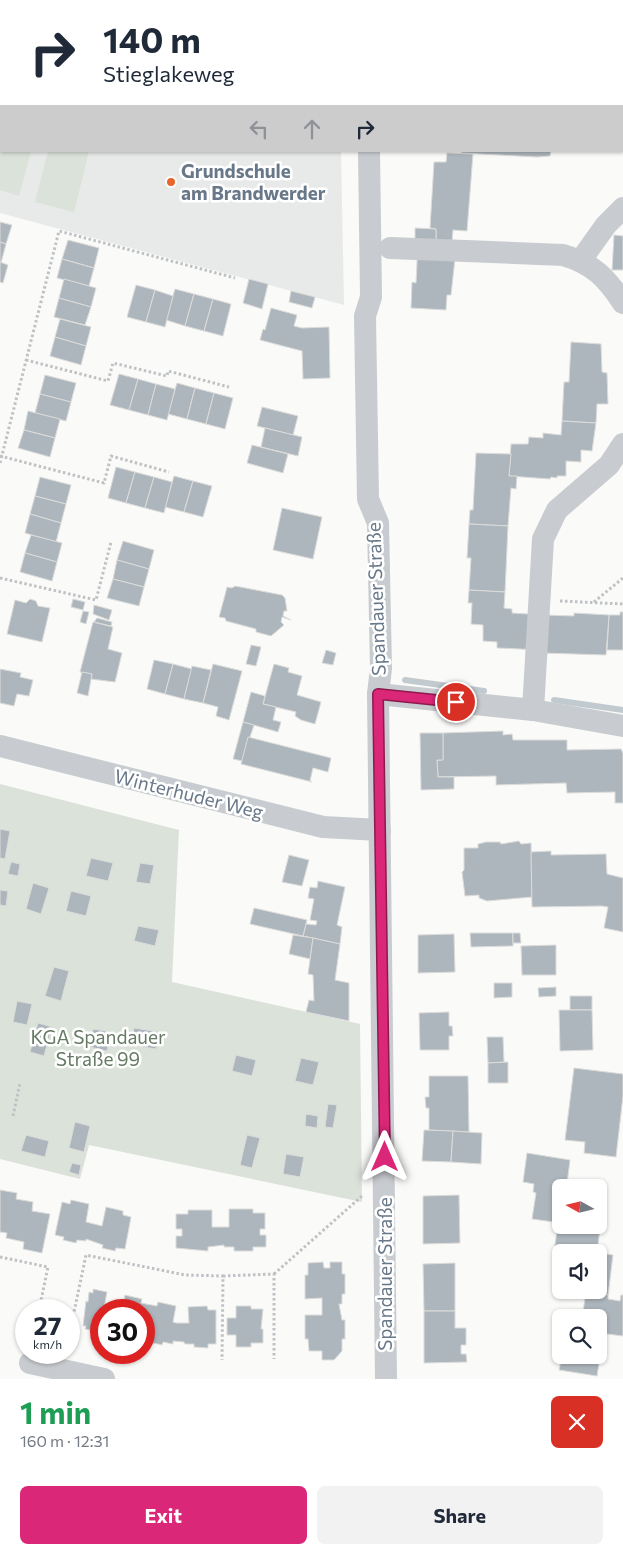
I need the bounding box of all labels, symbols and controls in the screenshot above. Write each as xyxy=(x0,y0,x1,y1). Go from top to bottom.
text: 140 m xyxy=(103,17,201,60)
icon: right xyxy=(20,20,85,85)
text: Stieglakeweg xyxy=(103,60,234,87)
icon: left xyxy=(245,115,273,143)
icon: ahead xyxy=(298,115,326,143)
icon: right xyxy=(351,115,379,143)
place label: Grundschule am Brandwerder xyxy=(181,159,326,204)
marker: Grundschule am Brandwerder xyxy=(165,176,177,188)
street label: Spandauer Straße xyxy=(361,522,390,676)
pin xyxy=(435,681,477,723)
icon: arrive xyxy=(442,688,470,716)
street label: Winterhuder Weg xyxy=(112,764,266,823)
park label: KGA Spandauer Straße 99 xyxy=(30,1025,166,1070)
position arrow xyxy=(358,1130,410,1182)
north arrow xyxy=(552,1179,608,1234)
map controls xyxy=(552,1179,607,1364)
street label: Spandauer Straße xyxy=(373,1197,396,1351)
button: sound xyxy=(552,1244,607,1299)
speed limit sign: 30 xyxy=(90,1299,155,1364)
button: search xyxy=(552,1309,607,1364)
text: 27 xyxy=(34,1310,61,1340)
text: km/h xyxy=(33,1337,62,1351)
text: 1 min xyxy=(20,1393,91,1430)
button: close xyxy=(551,1396,603,1448)
text: 160 m · 12:31 xyxy=(20,1431,109,1450)
button: Exit xyxy=(20,1486,307,1544)
button: Share xyxy=(317,1486,603,1544)

